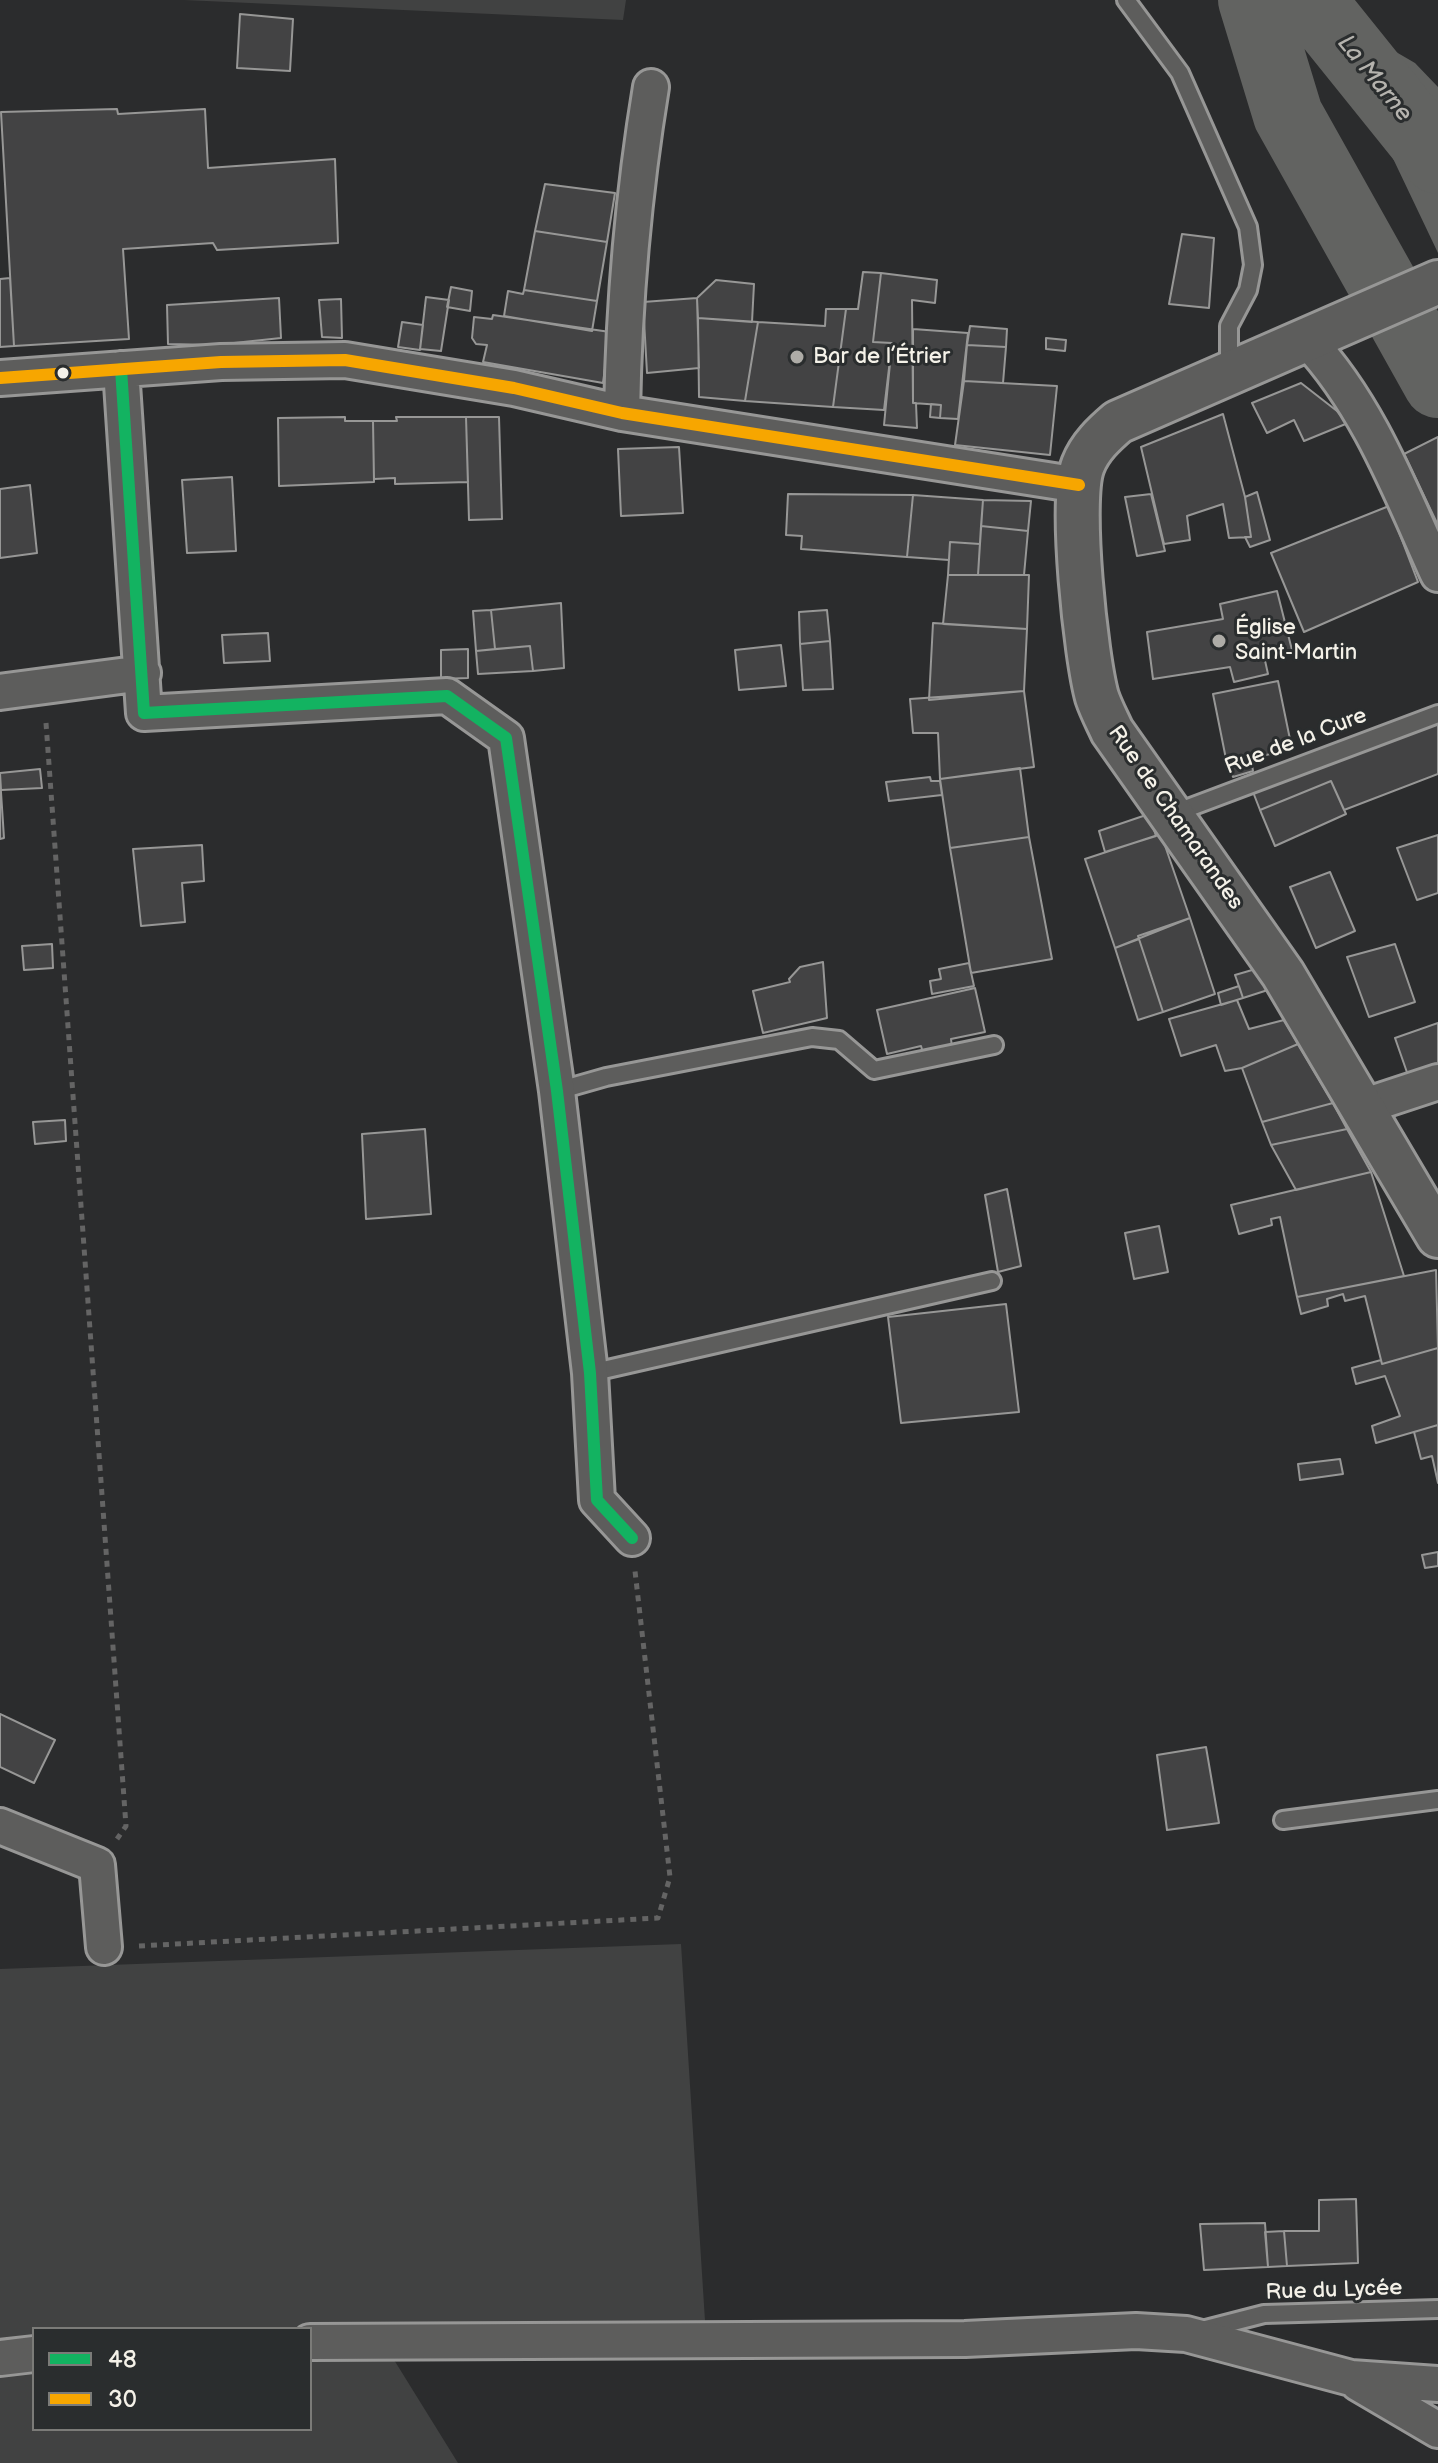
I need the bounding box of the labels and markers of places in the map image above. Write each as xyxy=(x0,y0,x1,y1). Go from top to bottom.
place label: Bar de l’Étrier xyxy=(813,344,950,370)
marker: Bar de l’Étrier xyxy=(788,348,806,366)
unlabelled marker xyxy=(55,365,71,381)
place label: Église Saint-Martin xyxy=(1235,615,1357,666)
marker: Église Saint-Martin xyxy=(1210,632,1228,650)

